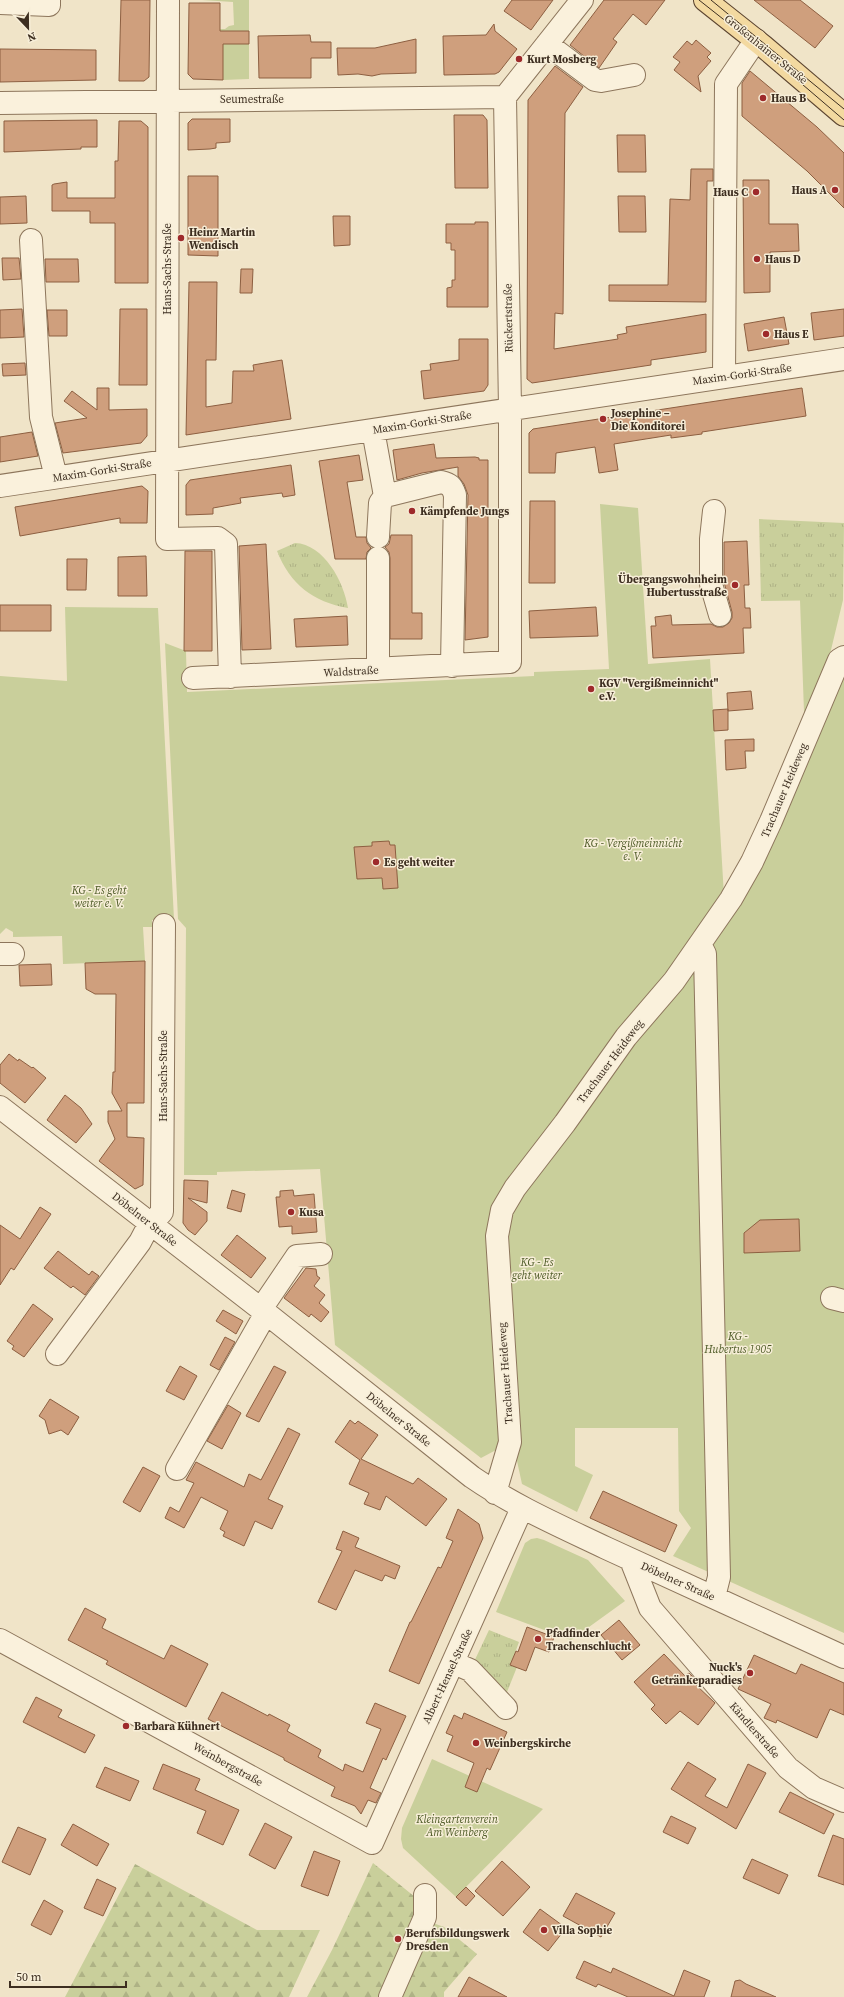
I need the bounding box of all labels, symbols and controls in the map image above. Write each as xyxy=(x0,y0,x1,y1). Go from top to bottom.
north arrow xyxy=(8,8,48,48)
street label: Großenhainer Straße xyxy=(721,11,811,88)
text: N xyxy=(25,28,38,45)
place label: Kurt Mosberg xyxy=(527,52,596,67)
marker: Kurt Mosberg xyxy=(514,54,524,64)
place label: Haus B xyxy=(771,91,806,106)
street label: Seumestraße xyxy=(220,92,284,107)
marker: Haus B xyxy=(758,93,768,103)
place label: Haus A xyxy=(792,183,828,198)
place label: Haus C xyxy=(713,185,748,200)
marker: Haus A xyxy=(830,185,840,195)
marker: Haus C xyxy=(751,187,761,197)
street label: Hans-Sachs-Straße xyxy=(160,223,175,315)
place label: Heinz Martin Wendisch xyxy=(189,225,256,253)
marker: Heinz Martin Wendisch xyxy=(176,233,186,243)
place label: Haus D xyxy=(765,252,801,267)
marker: Haus D xyxy=(752,254,762,264)
street label: Rückertstraße xyxy=(500,283,517,353)
place label: Haus E xyxy=(774,327,809,342)
marker: Haus E xyxy=(761,329,771,339)
street label: Maxim-Gorki-Straße xyxy=(692,360,793,389)
place label: Josephine – Die Konditorei xyxy=(610,406,685,434)
street label: Maxim-Gorki-Straße xyxy=(372,407,473,438)
marker: Josephine – Die Konditorei xyxy=(598,414,608,424)
street label: Maxim-Gorki-Straße xyxy=(52,455,153,486)
place label: Kämpfende Jungs xyxy=(420,504,509,519)
marker: Kämpfende Jungs xyxy=(407,506,417,516)
place label: Übergangswohnheim Hubertusstraße xyxy=(618,572,727,600)
marker: Übergangswohnheim Hubertusstraße xyxy=(730,580,740,590)
street label: Waldstraße xyxy=(323,663,380,680)
place label: KGV "Vergißmeinnicht" e.V. xyxy=(599,676,718,704)
marker: KGV "Vergißmeinnicht" e.V. xyxy=(586,684,596,694)
street label: Trachauer Heideweg xyxy=(758,740,811,840)
park label: KG - Vergißmeinnicht e. V. xyxy=(583,836,682,864)
place label: Es geht weiter xyxy=(384,855,455,870)
marker: Es geht weiter xyxy=(371,857,381,867)
park label: KG - Es geht weiter e. V. xyxy=(71,883,127,911)
street label: Trachauer Heideweg xyxy=(574,1016,647,1106)
street label: Hans-Sachs-Straße xyxy=(156,1030,171,1122)
street label: Döbelner Straße xyxy=(109,1189,181,1250)
place label: Kusa xyxy=(299,1205,324,1220)
marker: Kusa xyxy=(286,1207,296,1217)
park label: KG - Es geht weiter xyxy=(511,1255,563,1283)
street label: Trachauer Heideweg xyxy=(494,1321,517,1424)
park label: KG - Hubertus 1905 xyxy=(703,1329,772,1357)
street label: Döbelner Straße xyxy=(363,1388,435,1451)
street label: Döbelner Straße xyxy=(638,1558,718,1605)
street label: Albert-Hensel-Straße xyxy=(419,1626,476,1726)
place label: Pfadfinder Trachenschlucht xyxy=(546,1626,632,1654)
marker: Pfadfinder Trachenschlucht xyxy=(533,1634,543,1644)
place label: Nuck's Getränkeparadies xyxy=(652,1660,742,1688)
marker: Nuck's Getränkeparadies xyxy=(745,1668,755,1678)
street label: Kändlerstraße xyxy=(726,1699,783,1762)
place label: Barbara Kühnert xyxy=(134,1719,221,1734)
marker: Barbara Kühnert xyxy=(121,1721,131,1731)
place label: Weinbergskirche xyxy=(484,1736,571,1751)
marker: Weinbergskirche xyxy=(471,1738,481,1748)
street label: Weinbergstraße xyxy=(190,1739,266,1790)
park label: Kleingartenverein Am Weinberg xyxy=(415,1812,499,1840)
place label: Villa Sophie xyxy=(552,1923,613,1938)
marker: Villa Sophie xyxy=(539,1925,549,1935)
place label: Berufsbildungswerk Dresden xyxy=(406,1926,510,1954)
marker: Berufsbildungswerk Dresden xyxy=(393,1934,403,1944)
scale bar xyxy=(10,1963,126,1989)
text: 50 m xyxy=(16,1969,42,1985)

